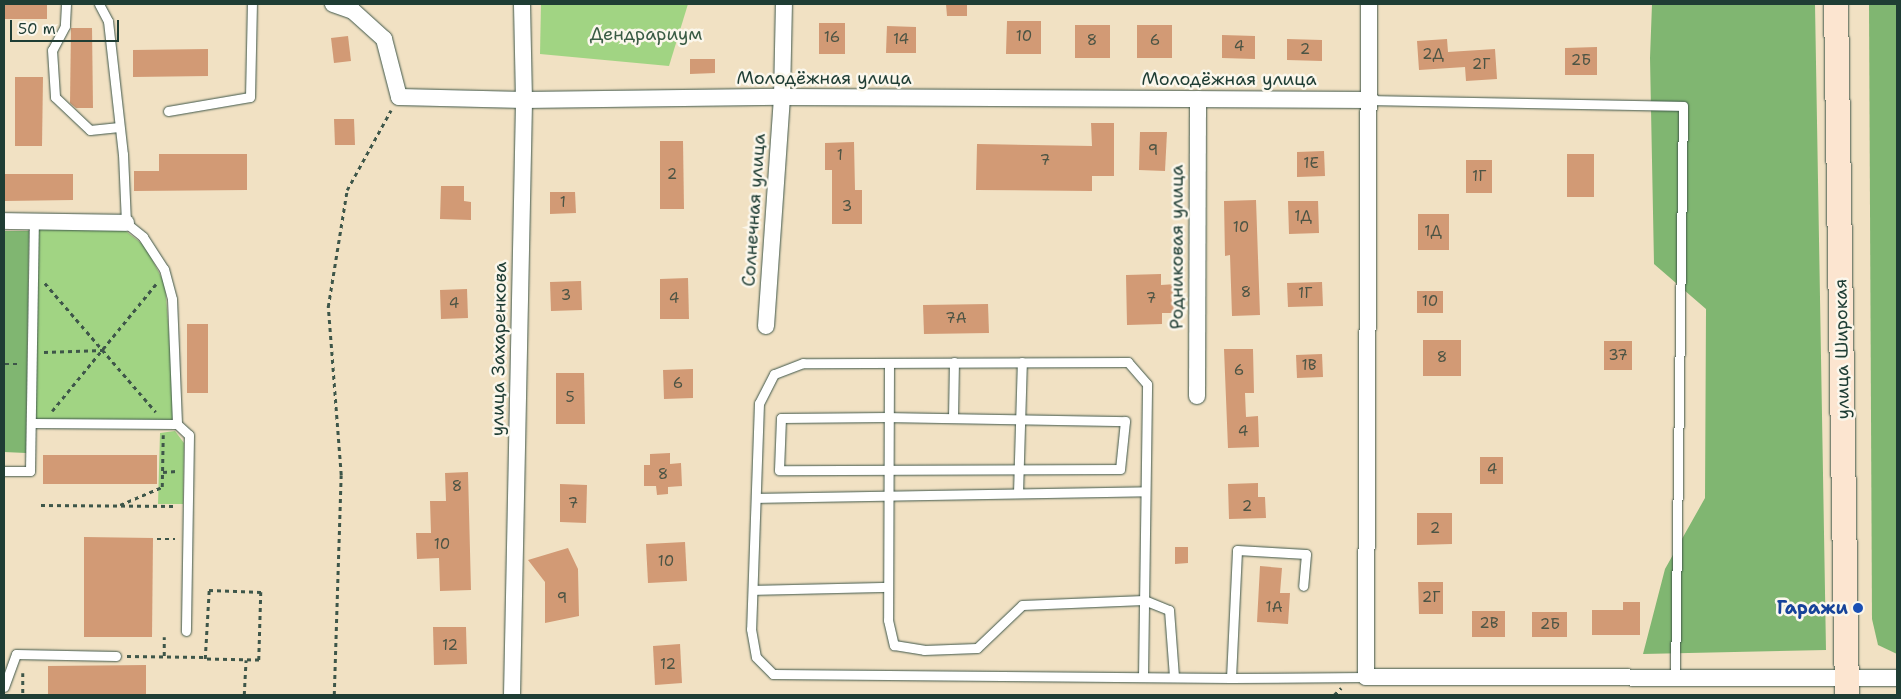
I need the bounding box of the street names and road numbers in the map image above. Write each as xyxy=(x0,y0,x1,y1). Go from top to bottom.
street label: Молодёжная улица xyxy=(736,67,912,89)
street label: Молодёжная улица xyxy=(1141,68,1317,90)
street label: Солнечная улица xyxy=(738,133,770,287)
street label: Родниковая улица xyxy=(1166,165,1188,329)
street label: улица Захаренкова xyxy=(487,262,511,436)
street label: улица Широкая xyxy=(1830,279,1854,419)

